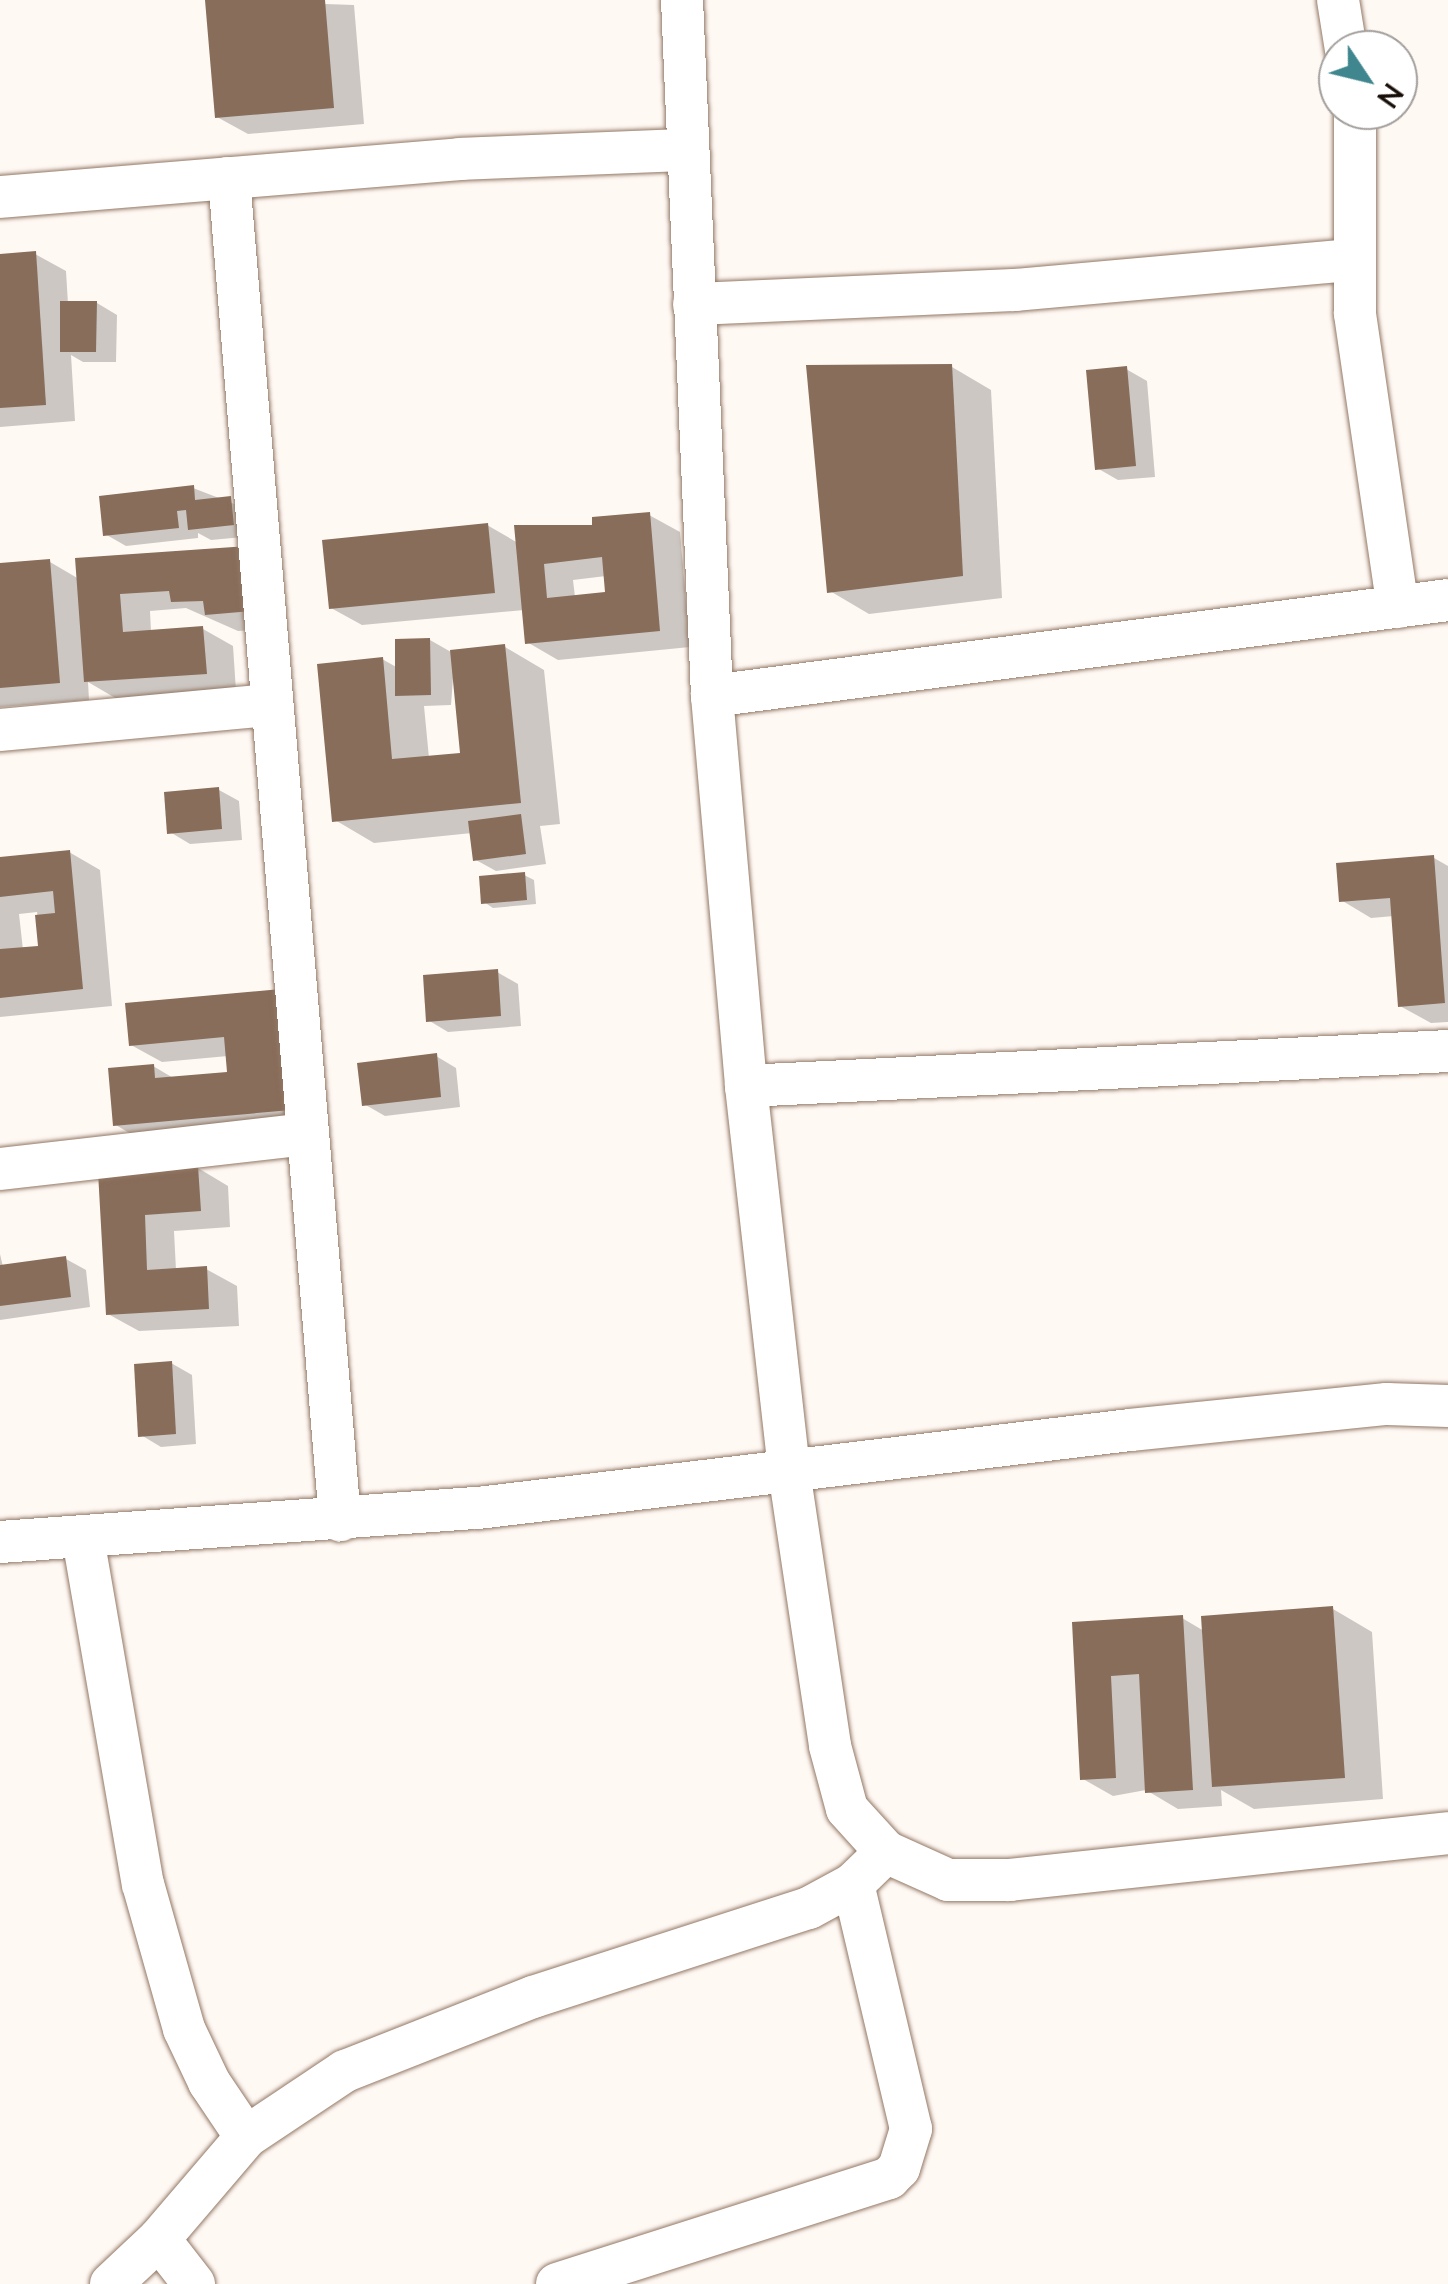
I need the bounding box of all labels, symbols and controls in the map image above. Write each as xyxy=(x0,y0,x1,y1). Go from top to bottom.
north arrow xyxy=(1318,30,1418,130)
text: N xyxy=(1371,77,1411,115)

